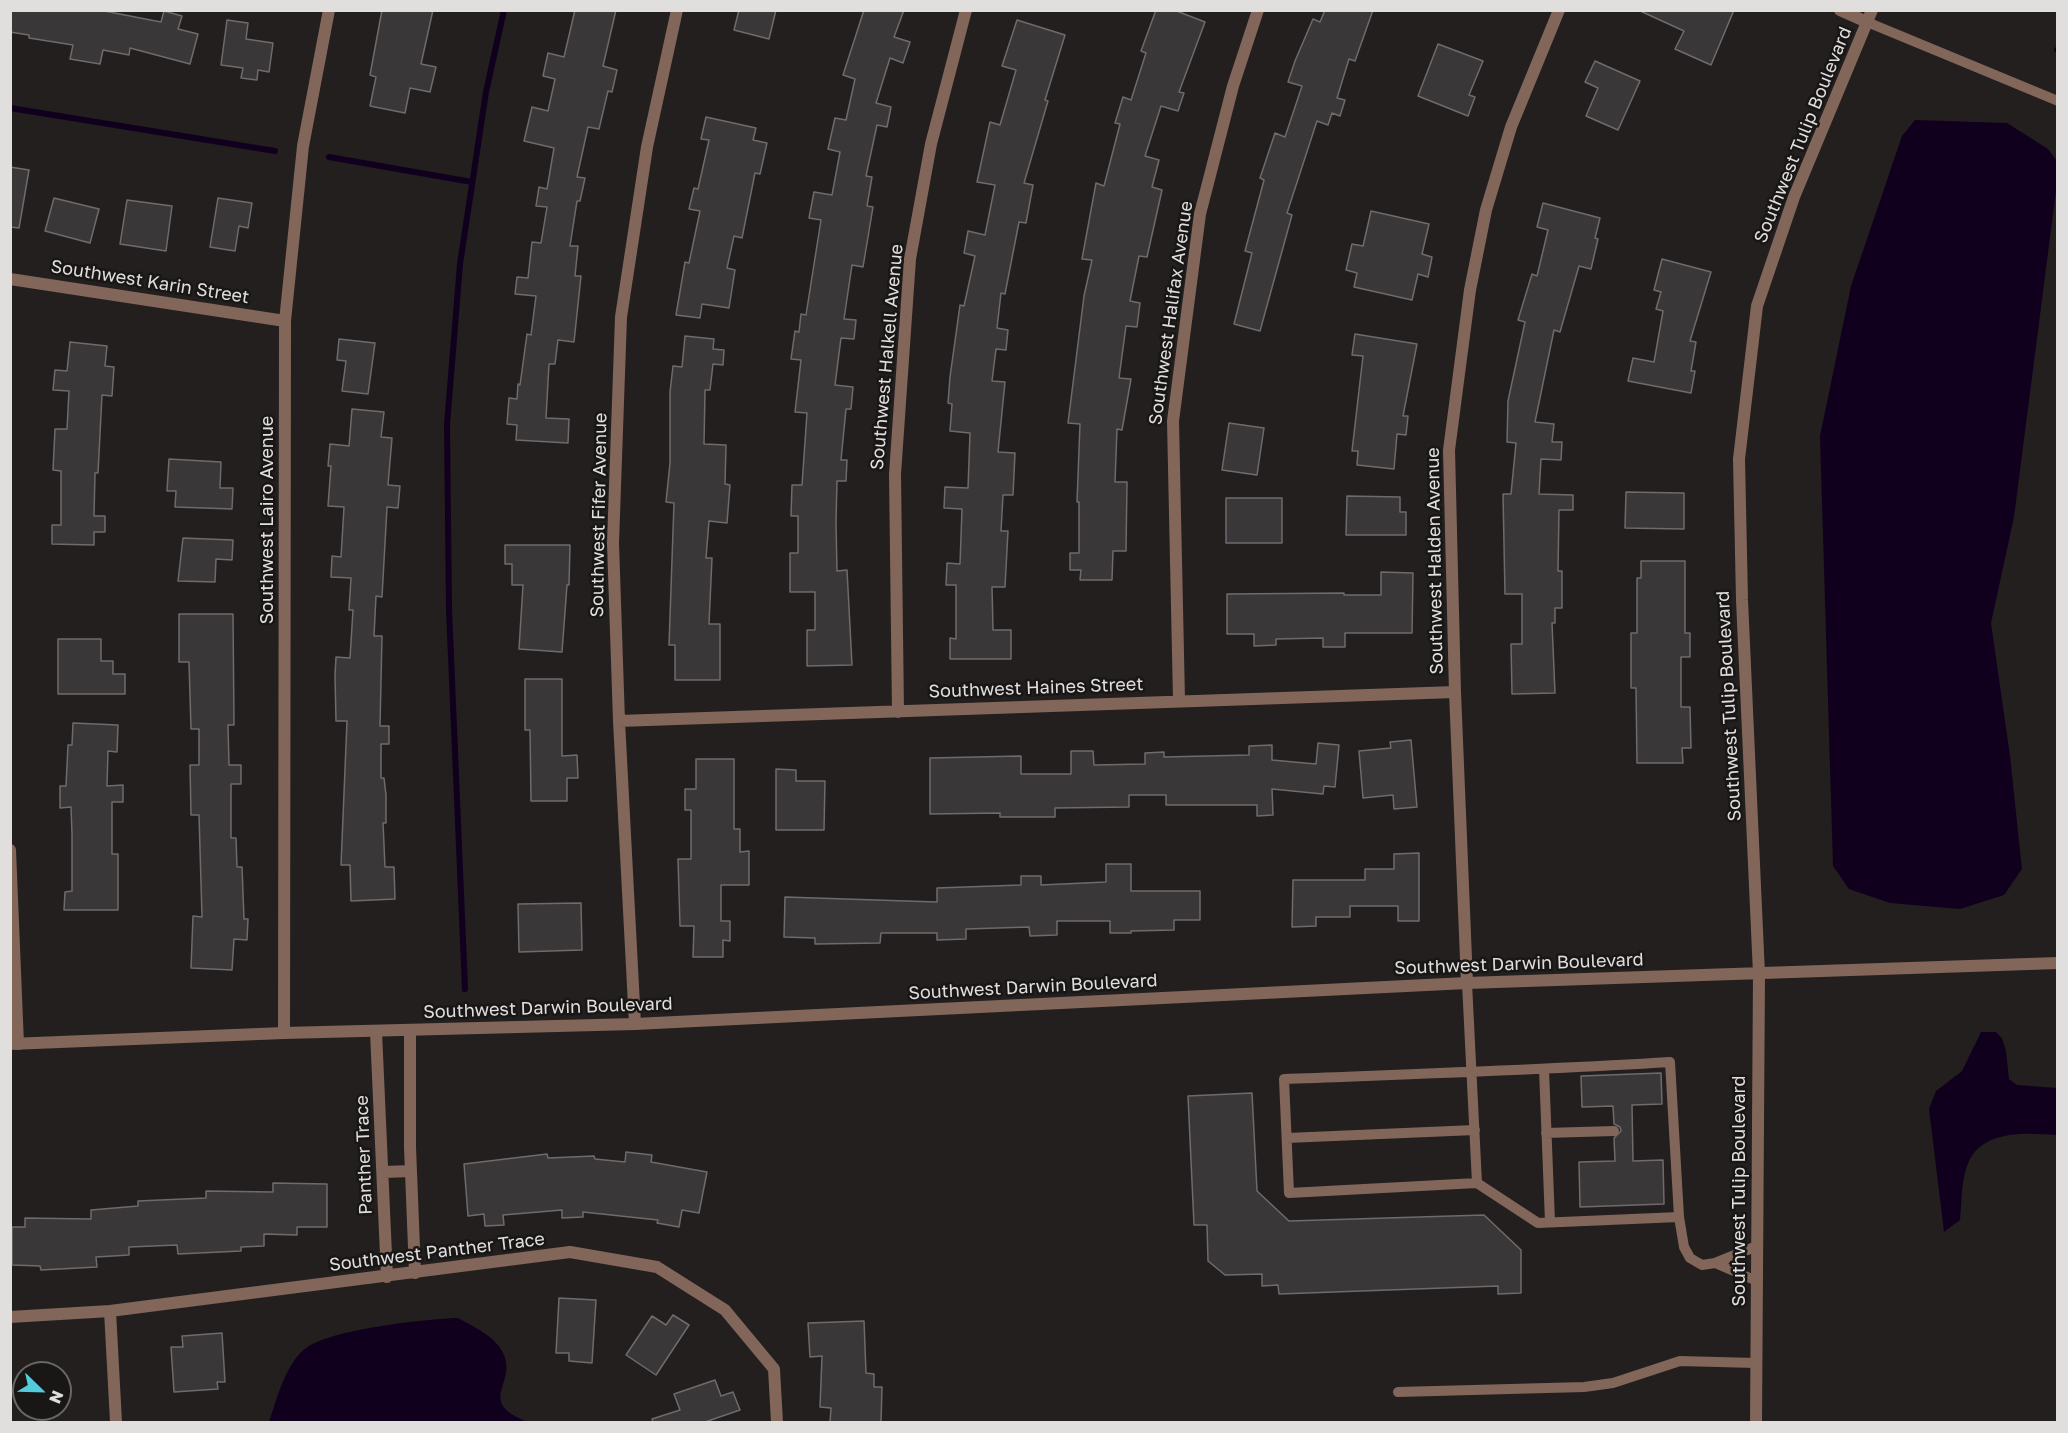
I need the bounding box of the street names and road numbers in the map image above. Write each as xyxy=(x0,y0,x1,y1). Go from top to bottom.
street label: Southwest Tulip Boulevard xyxy=(1750,24,1856,246)
street label: Southwest Halifax Avenue xyxy=(1145,200,1197,426)
street label: Southwest Halkell Avenue xyxy=(866,243,908,471)
street label: Southwest Karin Street xyxy=(49,256,251,308)
street label: Southwest Fifer Avenue xyxy=(586,412,612,618)
street label: Southwest Lairo Avenue xyxy=(256,416,278,624)
street label: Southwest Halden Avenue xyxy=(1422,447,1448,675)
street label: Southwest Tulip Boulevard xyxy=(1712,590,1746,822)
street label: Southwest Haines Street xyxy=(928,673,1144,703)
street label: Southwest Darwin Boulevard xyxy=(1394,949,1644,979)
street label: Southwest Darwin Boulevard xyxy=(908,970,1158,1004)
street label: Southwest Darwin Boulevard xyxy=(423,993,673,1023)
street label: Southwest Tulip Boulevard xyxy=(1728,1076,1750,1306)
street label: Panther Trace xyxy=(351,1095,377,1215)
street label: Southwest Panther Trace xyxy=(328,1228,546,1276)

